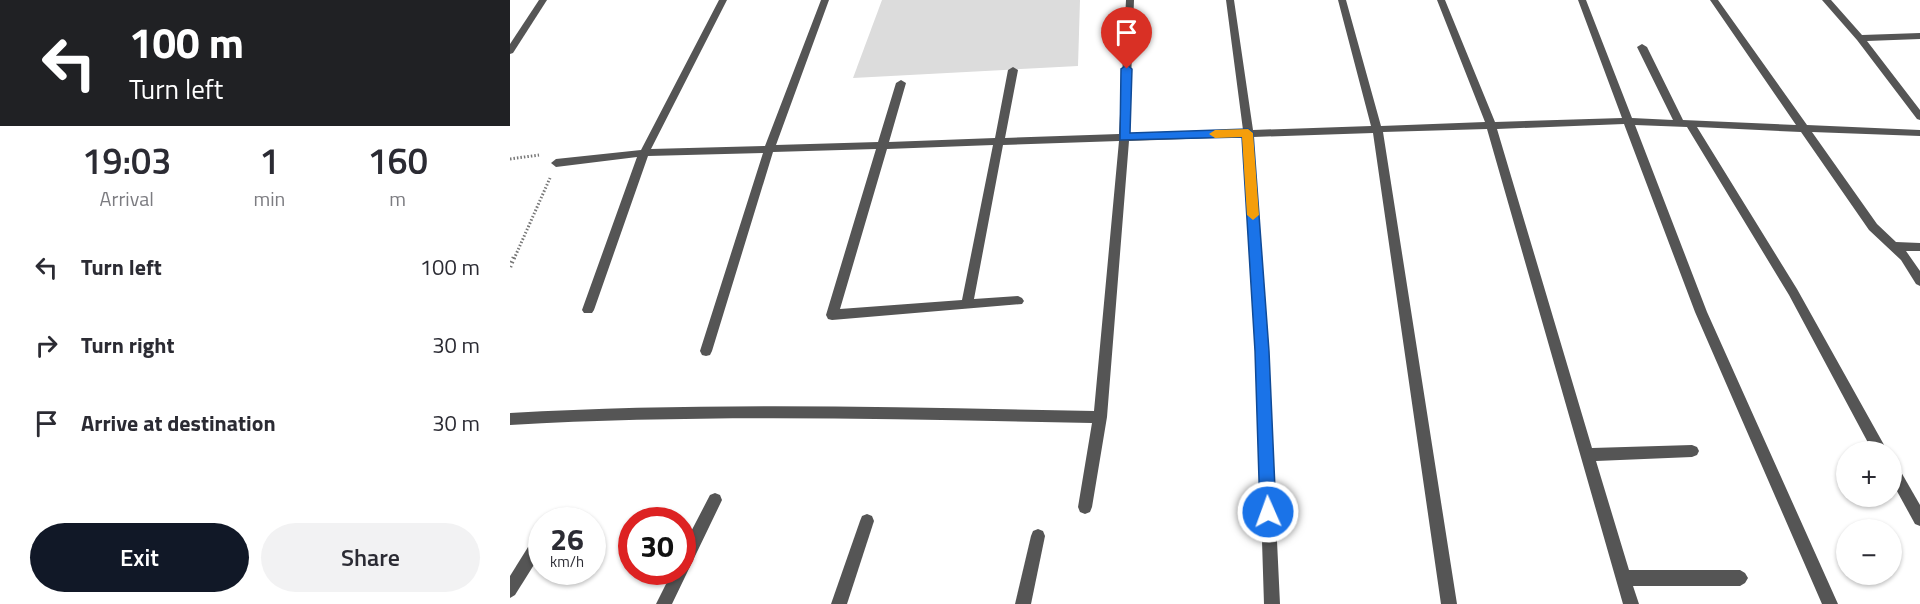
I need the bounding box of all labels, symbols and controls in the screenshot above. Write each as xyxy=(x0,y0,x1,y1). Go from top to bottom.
pin xyxy=(1101,7,1152,69)
text: 100 m xyxy=(129,10,244,74)
icon: arrive xyxy=(1110,16,1143,49)
icon: left xyxy=(30,24,108,102)
text: Turn left xyxy=(129,68,223,109)
text: 19:03 xyxy=(82,133,171,188)
text: 1 xyxy=(259,133,279,188)
text: 160 xyxy=(367,133,428,188)
text: Arrival xyxy=(100,183,154,214)
text: min xyxy=(253,183,285,214)
text: m xyxy=(389,183,406,214)
text: Turn left xyxy=(81,250,162,284)
text: 100 m xyxy=(420,250,480,284)
icon: left xyxy=(30,251,63,284)
text: Turn right xyxy=(81,328,175,362)
text: 30 m xyxy=(432,328,480,362)
icon: right xyxy=(30,329,63,362)
text: Arrive at destination xyxy=(81,406,276,440)
text: 30 m xyxy=(432,406,480,440)
icon: arrive xyxy=(30,407,63,440)
map controls xyxy=(1836,441,1902,585)
button: + xyxy=(1836,441,1902,507)
position arrow xyxy=(1236,480,1300,544)
speed limit sign: 30 xyxy=(618,507,696,585)
text: 26 xyxy=(550,516,584,562)
button: − xyxy=(1836,519,1902,585)
button: Exit xyxy=(30,523,249,592)
button: Share xyxy=(261,523,480,592)
text: km/h xyxy=(550,550,584,573)

